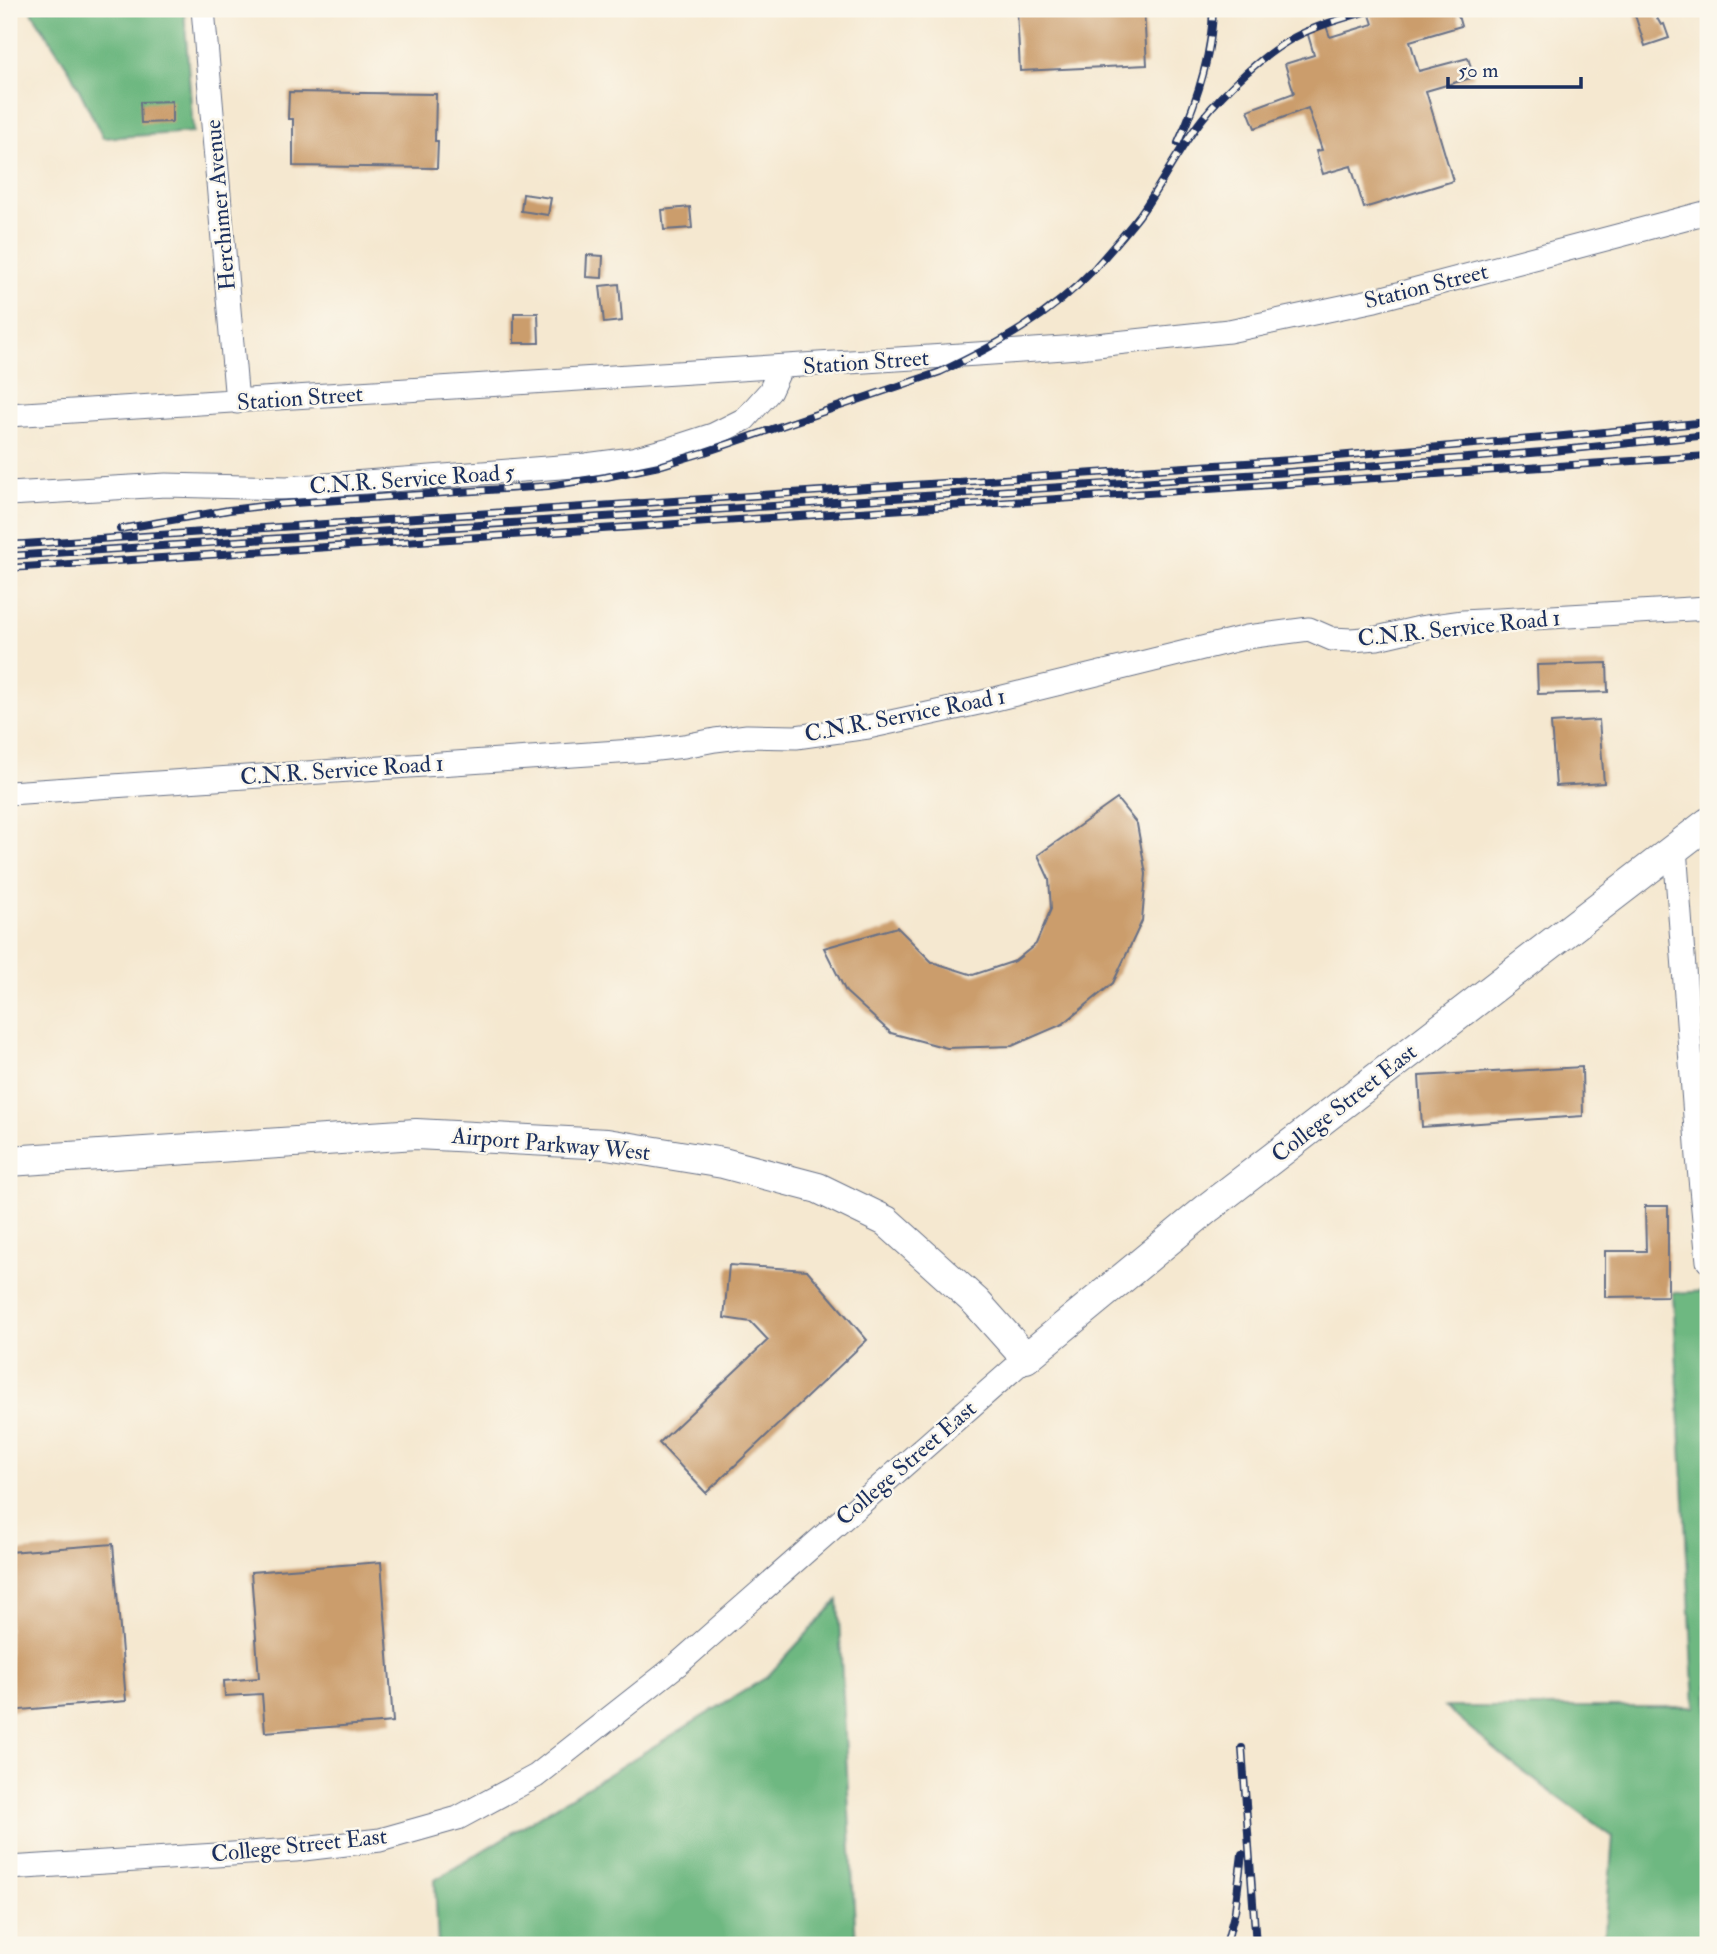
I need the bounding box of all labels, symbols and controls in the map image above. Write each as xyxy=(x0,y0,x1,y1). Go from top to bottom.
scale bar xyxy=(1448,46,1580,90)
text: 50 m xyxy=(1458,57,1499,84)
street label: Herchimer Avenue xyxy=(198,118,242,292)
street label: Station Street xyxy=(1361,257,1491,315)
street label: Station Street xyxy=(802,343,930,381)
street label: Station Street xyxy=(236,379,364,417)
street label: C.N.R. Service Road 5 xyxy=(308,457,516,501)
street label: C.N.R. Service Road 1 xyxy=(1356,603,1562,653)
street label: C.N.R. Service Road 1 xyxy=(802,681,1008,749)
street label: C.N.R. Service Road 1 xyxy=(239,748,445,792)
street label: College Street East xyxy=(1266,1037,1422,1169)
street label: Airport Parkway West xyxy=(449,1121,651,1168)
street label: College Street East xyxy=(830,1394,982,1532)
street label: College Street East xyxy=(210,1821,388,1869)

